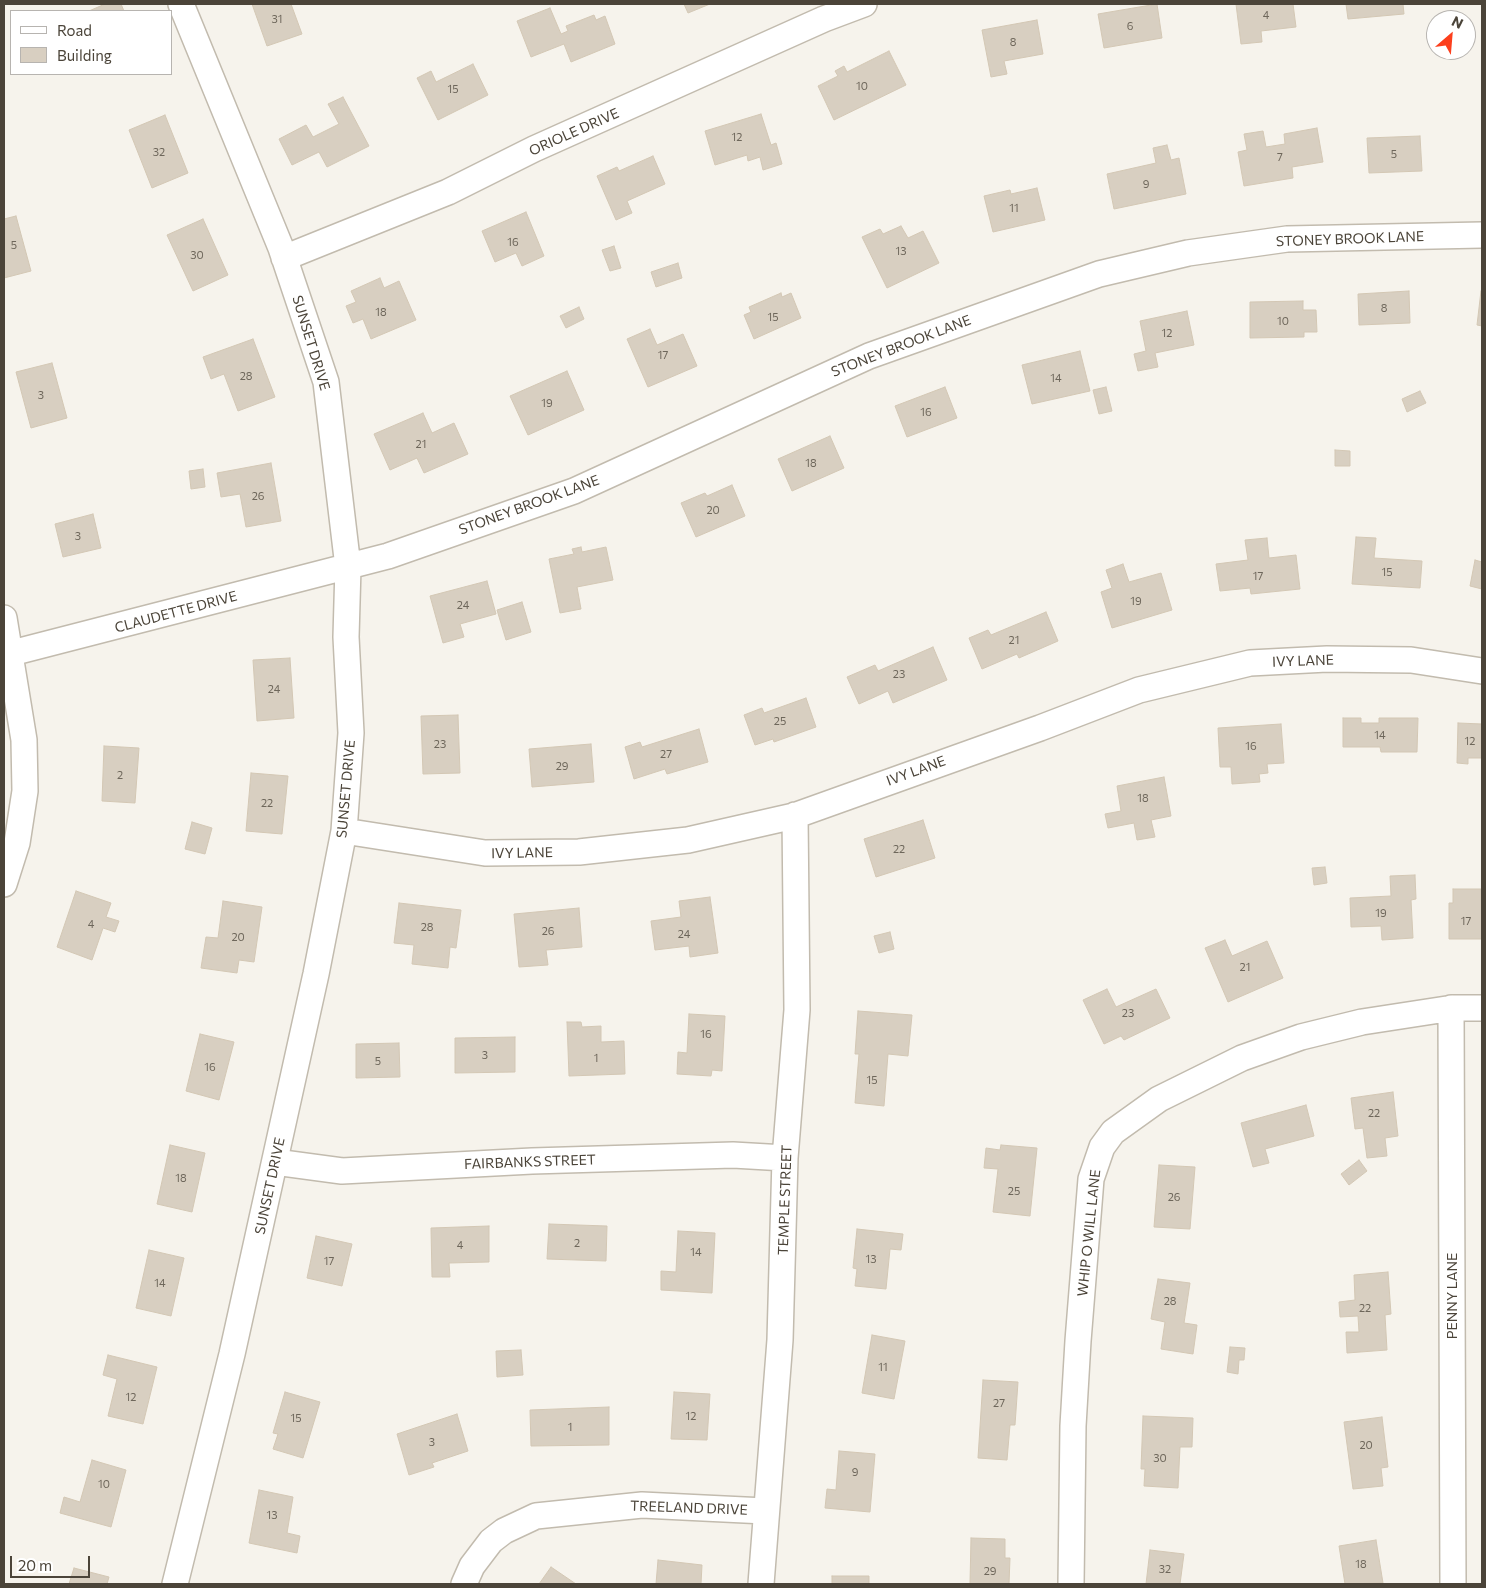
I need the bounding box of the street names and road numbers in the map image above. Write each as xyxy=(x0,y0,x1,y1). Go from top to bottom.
street label: ORIOLE DRIVE xyxy=(526,105,622,159)
street label: STONEY BROOK LANE xyxy=(1276,228,1424,250)
street label: SUNSET DRIVE xyxy=(289,293,333,393)
street label: STONEY BROOK LANE xyxy=(829,312,973,380)
street label: STONEY BROOK LANE xyxy=(456,472,602,538)
street label: CLAUDETTE DRIVE xyxy=(113,588,239,636)
street label: IVY LANE xyxy=(1272,652,1334,670)
street label: SUNSET DRIVE xyxy=(333,739,359,839)
street label: IVY LANE xyxy=(884,753,948,789)
street label: IVY LANE xyxy=(491,844,553,862)
street label: SUNSET DRIVE xyxy=(252,1136,288,1236)
street label: TEMPLE STREET xyxy=(775,1145,795,1255)
street label: FAIRBANKS STREET xyxy=(464,1151,596,1173)
street label: WHIP O WILL LANE xyxy=(1074,1169,1104,1297)
street label: PENNY LANE xyxy=(1444,1253,1460,1339)
street label: TREELAND DRIVE xyxy=(630,1498,748,1518)

